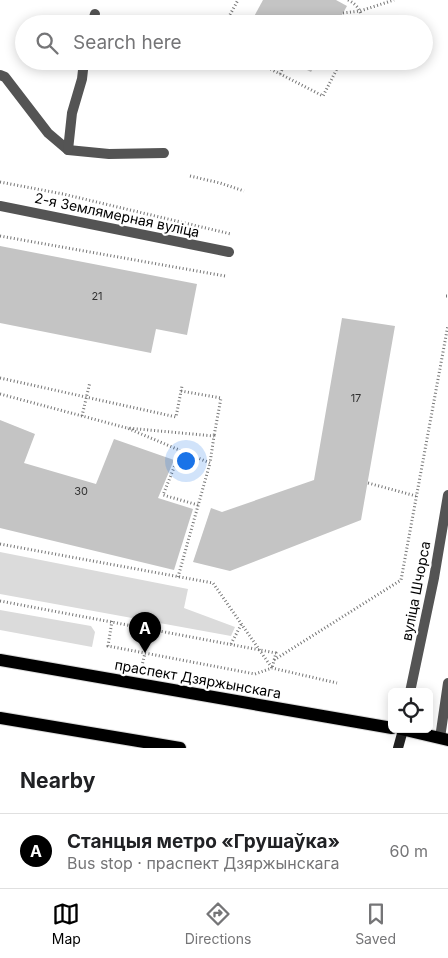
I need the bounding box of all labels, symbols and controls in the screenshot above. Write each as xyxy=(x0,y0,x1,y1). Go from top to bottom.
search box xyxy=(15,15,433,70)
icon: search xyxy=(33,29,61,57)
text: Search here xyxy=(73,31,182,54)
street label: 2-я Землямерная вуліца xyxy=(33,189,201,240)
house number: 21 xyxy=(91,289,103,303)
house number: 17 xyxy=(351,391,361,405)
your location xyxy=(173,448,199,474)
house number: 30 xyxy=(74,484,88,498)
street label: вуліца Шчорса xyxy=(398,540,434,642)
pin: A xyxy=(129,612,161,653)
street label: праспект Дзяржынскага xyxy=(113,655,283,702)
map controls xyxy=(388,688,433,733)
button: locate xyxy=(388,688,433,733)
text: Nearby xyxy=(20,768,95,793)
text: Станцыя метро «Грушаўка» xyxy=(67,830,340,853)
text: A xyxy=(30,841,42,861)
text: 60 m xyxy=(389,841,428,861)
text: Bus stop · праспект Дзяржынскага xyxy=(67,853,340,873)
tab: Map xyxy=(52,900,81,947)
tab: Directions xyxy=(185,900,251,947)
tab: Saved xyxy=(355,900,396,947)

